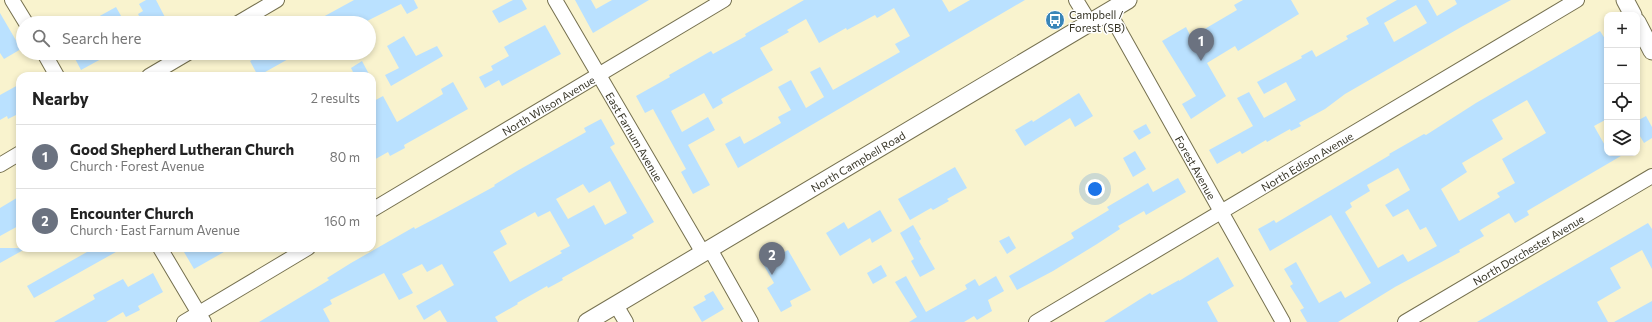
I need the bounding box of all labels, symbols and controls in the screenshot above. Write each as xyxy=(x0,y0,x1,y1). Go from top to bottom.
place label: Campbell / Forest (SB) xyxy=(1069,8,1125,34)
bus stop icon: Campbell / Forest (SB) xyxy=(1044,9,1066,31)
map controls xyxy=(1604,12,1640,156)
button: + xyxy=(1604,12,1640,48)
search box xyxy=(16,16,376,60)
icon: search xyxy=(30,27,52,49)
pin: 1 xyxy=(1188,28,1214,61)
text: Search here xyxy=(62,29,141,47)
button: − xyxy=(1604,48,1640,84)
street label: North Wilson Avenue xyxy=(499,72,597,138)
button: locate xyxy=(1604,84,1640,120)
text: Nearby xyxy=(32,88,89,109)
street label: East Farnum Avenue xyxy=(604,89,666,183)
text: 2 results xyxy=(311,90,360,106)
button: layers xyxy=(1604,120,1640,156)
street label: North Campbell Road xyxy=(808,128,907,194)
street label: North Edison Avenue xyxy=(1258,128,1355,193)
street label: Forest Avenue xyxy=(1173,133,1219,202)
text: Good Shepherd Lutheran Church xyxy=(70,140,294,158)
text: 1 xyxy=(42,149,48,165)
text: 80 m xyxy=(330,149,360,165)
text: Church · Forest Avenue xyxy=(70,158,204,174)
your location xyxy=(1085,179,1105,199)
text: Encounter Church xyxy=(70,204,194,222)
street label: North Dorchester Avenue xyxy=(1470,211,1586,287)
text: 2 xyxy=(41,213,49,229)
text: 160 m xyxy=(324,213,360,229)
text: Church · East Farnum Avenue xyxy=(70,222,240,238)
pin: 2 xyxy=(759,242,785,275)

